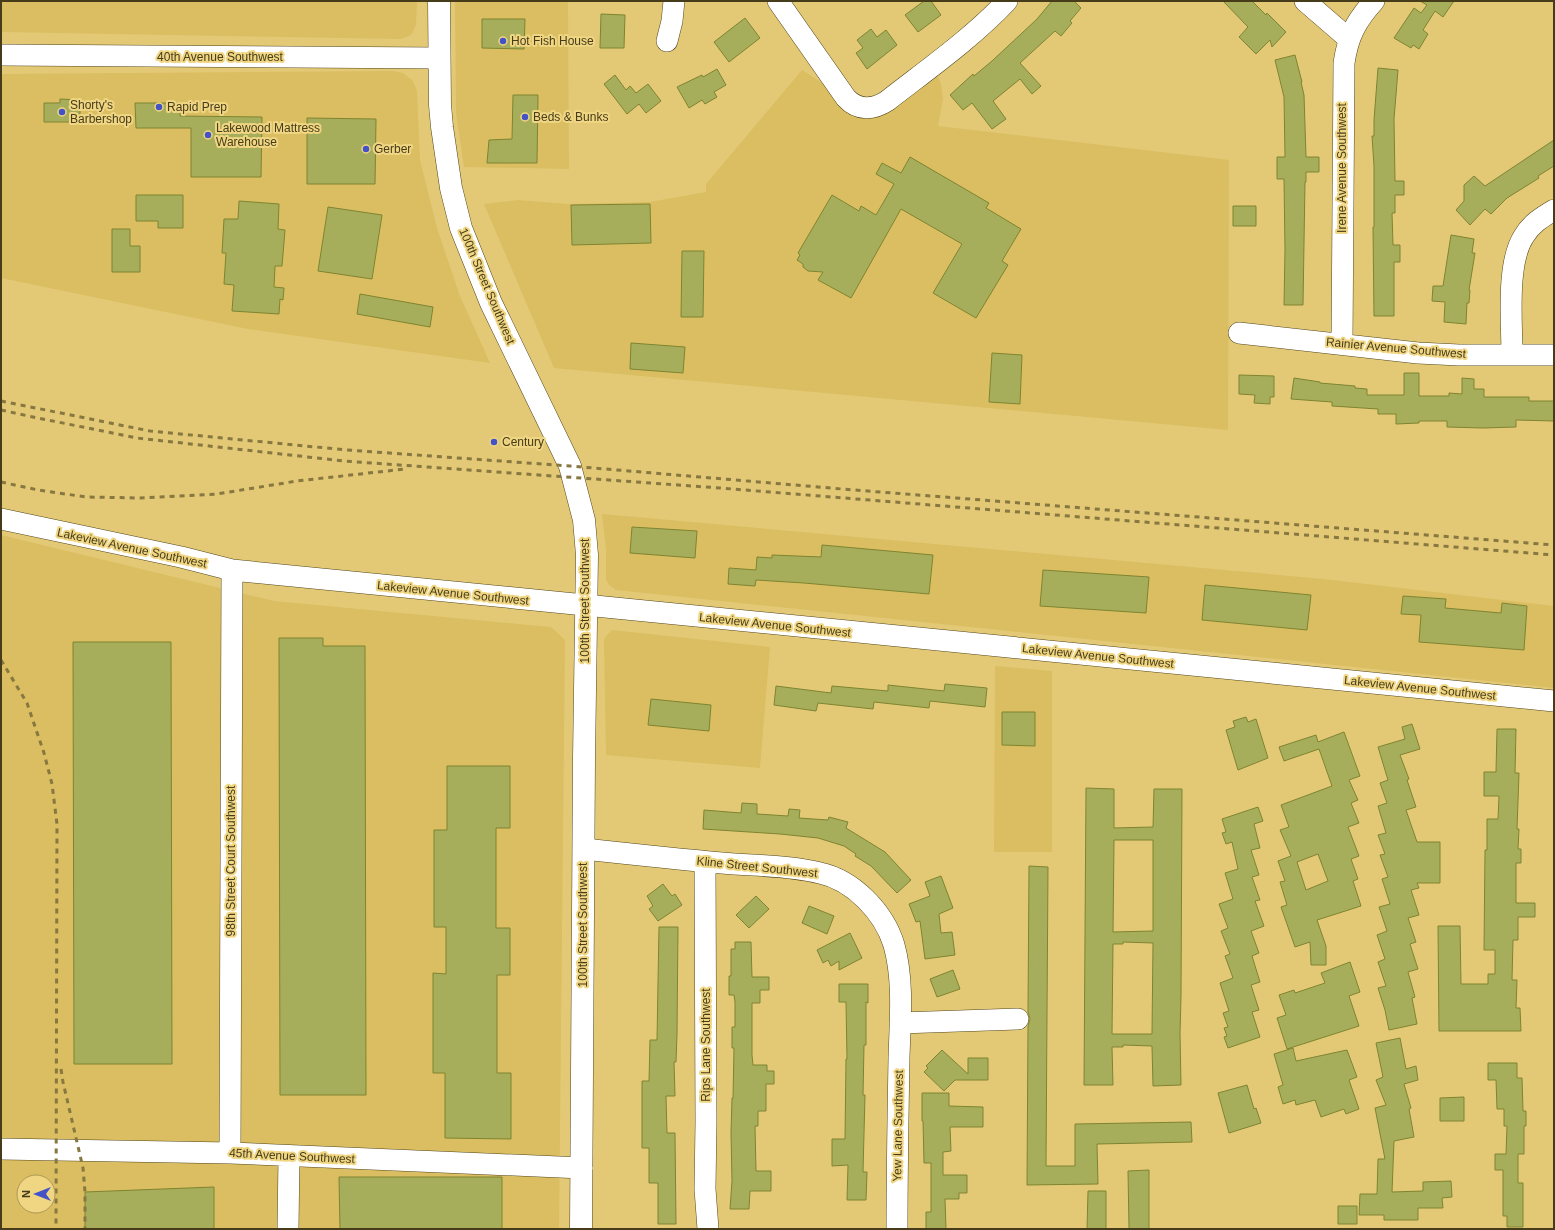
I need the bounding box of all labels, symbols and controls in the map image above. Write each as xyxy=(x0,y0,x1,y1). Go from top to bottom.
place label: Hot Fish House xyxy=(511,34,594,48)
marker: Hot Fish House xyxy=(498,36,508,46)
street label: 40th Avenue Southwest xyxy=(157,50,284,64)
place label: Shorty's Barbershop xyxy=(70,98,132,126)
place label: Rapid Prep xyxy=(167,100,227,114)
marker: Rapid Prep xyxy=(154,102,164,112)
street label: Irene Avenue Southwest xyxy=(1335,102,1349,233)
marker: Shorty's Barbershop xyxy=(57,107,67,117)
place label: Beds & Bunks xyxy=(533,110,608,124)
marker: Beds & Bunks xyxy=(520,112,530,122)
place label: Lakewood Mattress Warehouse xyxy=(216,121,320,149)
marker: Lakewood Mattress Warehouse xyxy=(203,130,213,140)
place label: Gerber xyxy=(374,142,411,156)
marker: Gerber xyxy=(361,144,371,154)
street label: 100th Street Southwest xyxy=(456,226,518,347)
street label: Rainier Avenue Southwest xyxy=(1325,335,1467,361)
place label: Century xyxy=(502,435,544,449)
marker: Century xyxy=(489,437,499,447)
street label: Lakeview Avenue Southwest xyxy=(56,525,209,571)
street label: 100th Street Southwest xyxy=(578,538,592,663)
street label: Lakeview Avenue Southwest xyxy=(376,578,530,608)
street label: Lakeview Avenue Southwest xyxy=(698,610,852,640)
street label: Lakeview Avenue Southwest xyxy=(1021,641,1175,671)
street label: Lakeview Avenue Southwest xyxy=(1343,673,1497,703)
street label: 98th Street Court Southwest xyxy=(224,785,238,936)
street label: Kline Street Southwest xyxy=(696,854,819,880)
street label: 100th Street Southwest xyxy=(576,862,590,987)
street label: Rips Lane Southwest xyxy=(699,988,713,1102)
street label: Yew Lane Southwest xyxy=(890,1069,906,1182)
street label: 45th Avenue Southwest xyxy=(229,1146,356,1166)
north arrow xyxy=(16,1174,56,1214)
text: N xyxy=(20,1190,32,1198)

